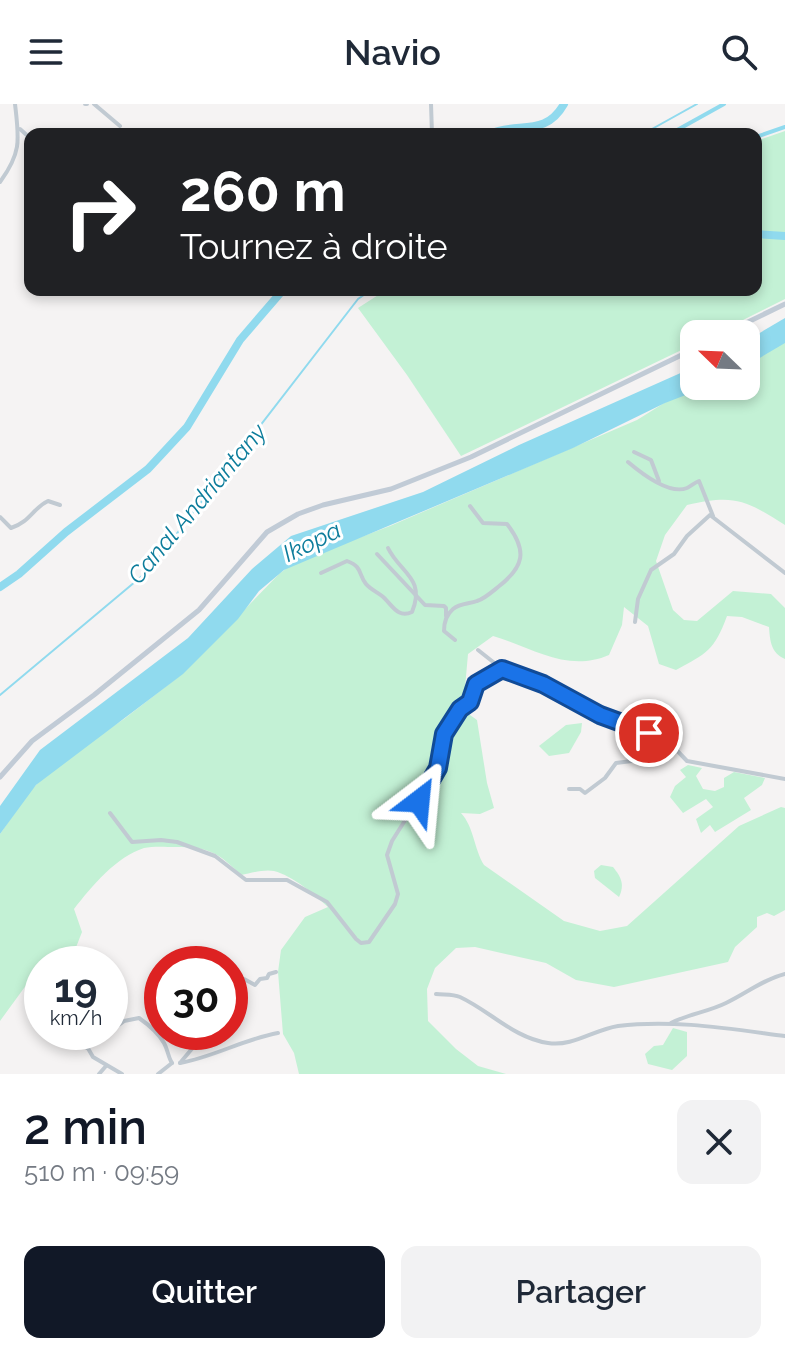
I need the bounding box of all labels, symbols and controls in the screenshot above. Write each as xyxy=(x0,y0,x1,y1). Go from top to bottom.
icon: menu xyxy=(24,30,68,74)
icon: search xyxy=(717,30,761,74)
text: Navio xyxy=(344,31,441,73)
text: 260 m xyxy=(180,158,346,224)
icon: right xyxy=(48,160,152,264)
text: Tournez à droite xyxy=(180,225,448,267)
north arrow xyxy=(680,320,760,400)
map controls xyxy=(680,320,760,400)
water label: Canal Andriantany xyxy=(121,417,273,590)
water label: Ikopa xyxy=(278,515,346,568)
pin xyxy=(615,699,683,767)
icon: arrive xyxy=(627,711,671,755)
position arrow xyxy=(377,759,461,843)
speed limit sign: 30 xyxy=(144,946,248,1050)
text: 19 xyxy=(54,964,98,1011)
text: km/h xyxy=(50,1006,102,1030)
text: 2 min xyxy=(24,1099,147,1155)
button: close xyxy=(677,1100,761,1184)
text: 510 m · 09:59 xyxy=(24,1157,179,1187)
button: Quitter xyxy=(24,1246,385,1338)
button: Partager xyxy=(401,1246,761,1338)

